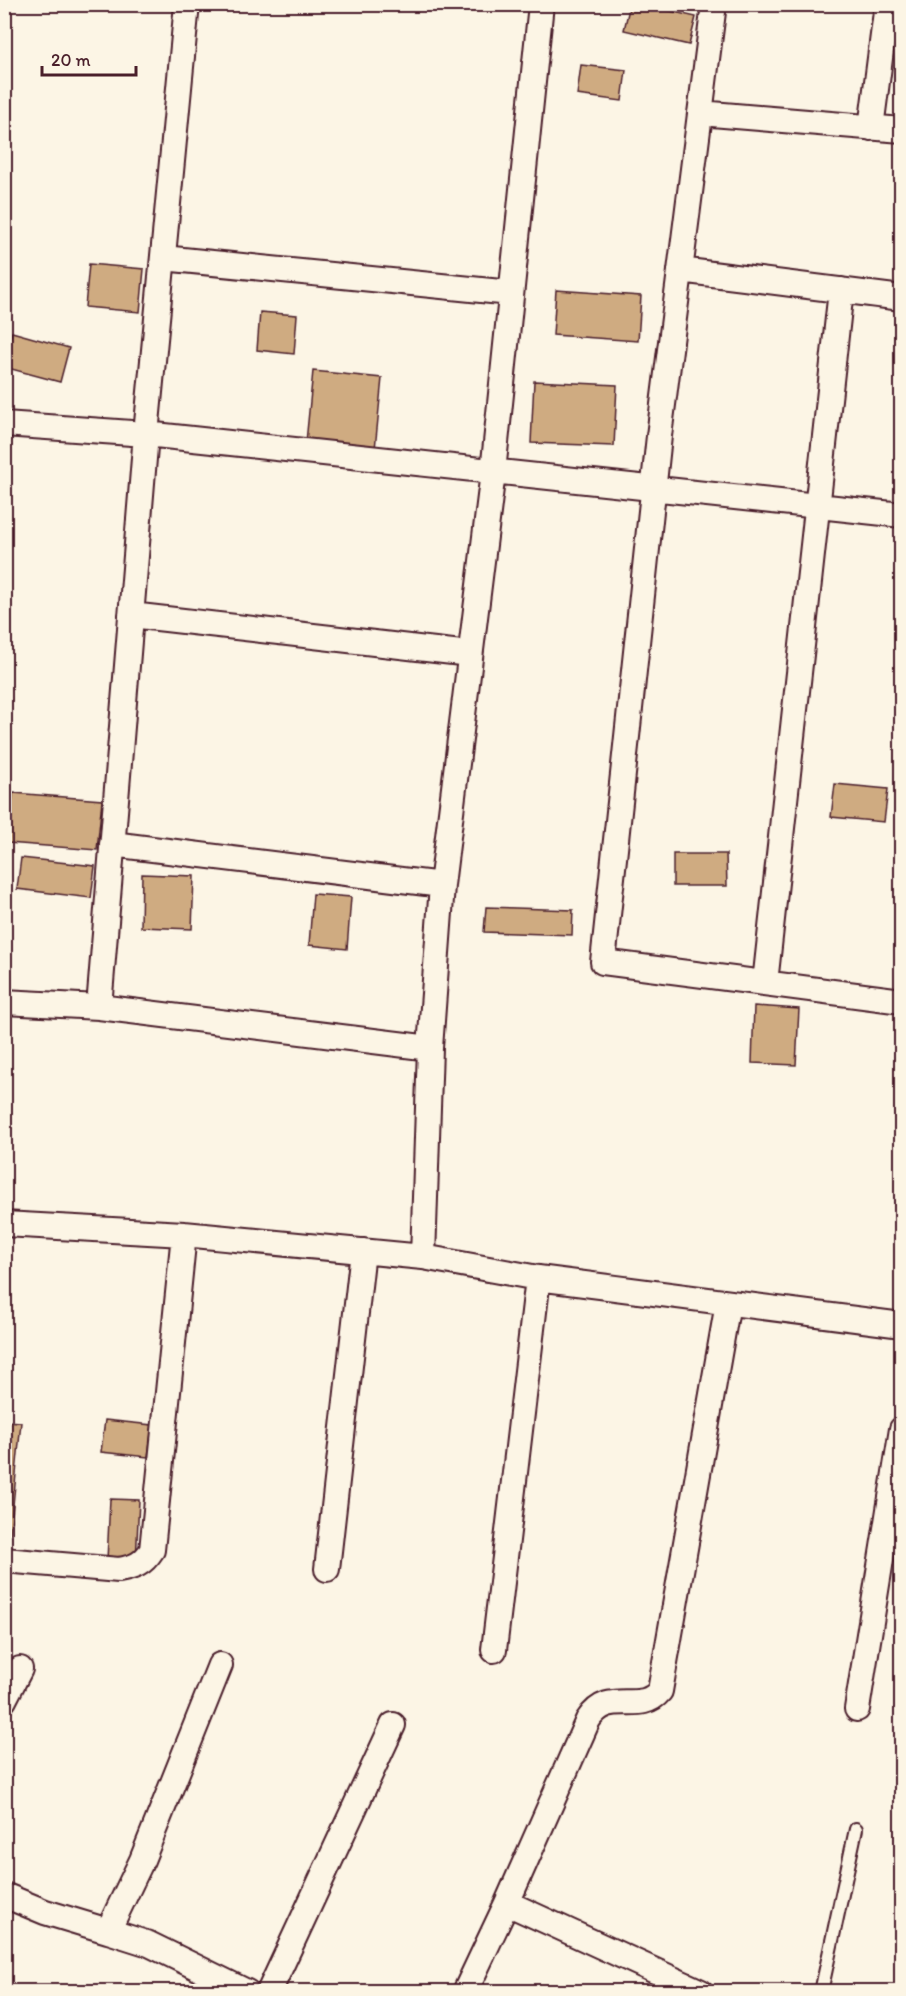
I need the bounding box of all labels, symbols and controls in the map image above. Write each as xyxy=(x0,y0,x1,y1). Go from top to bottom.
scale bar xyxy=(42,39,136,77)
text: 20 m xyxy=(51,49,91,71)

